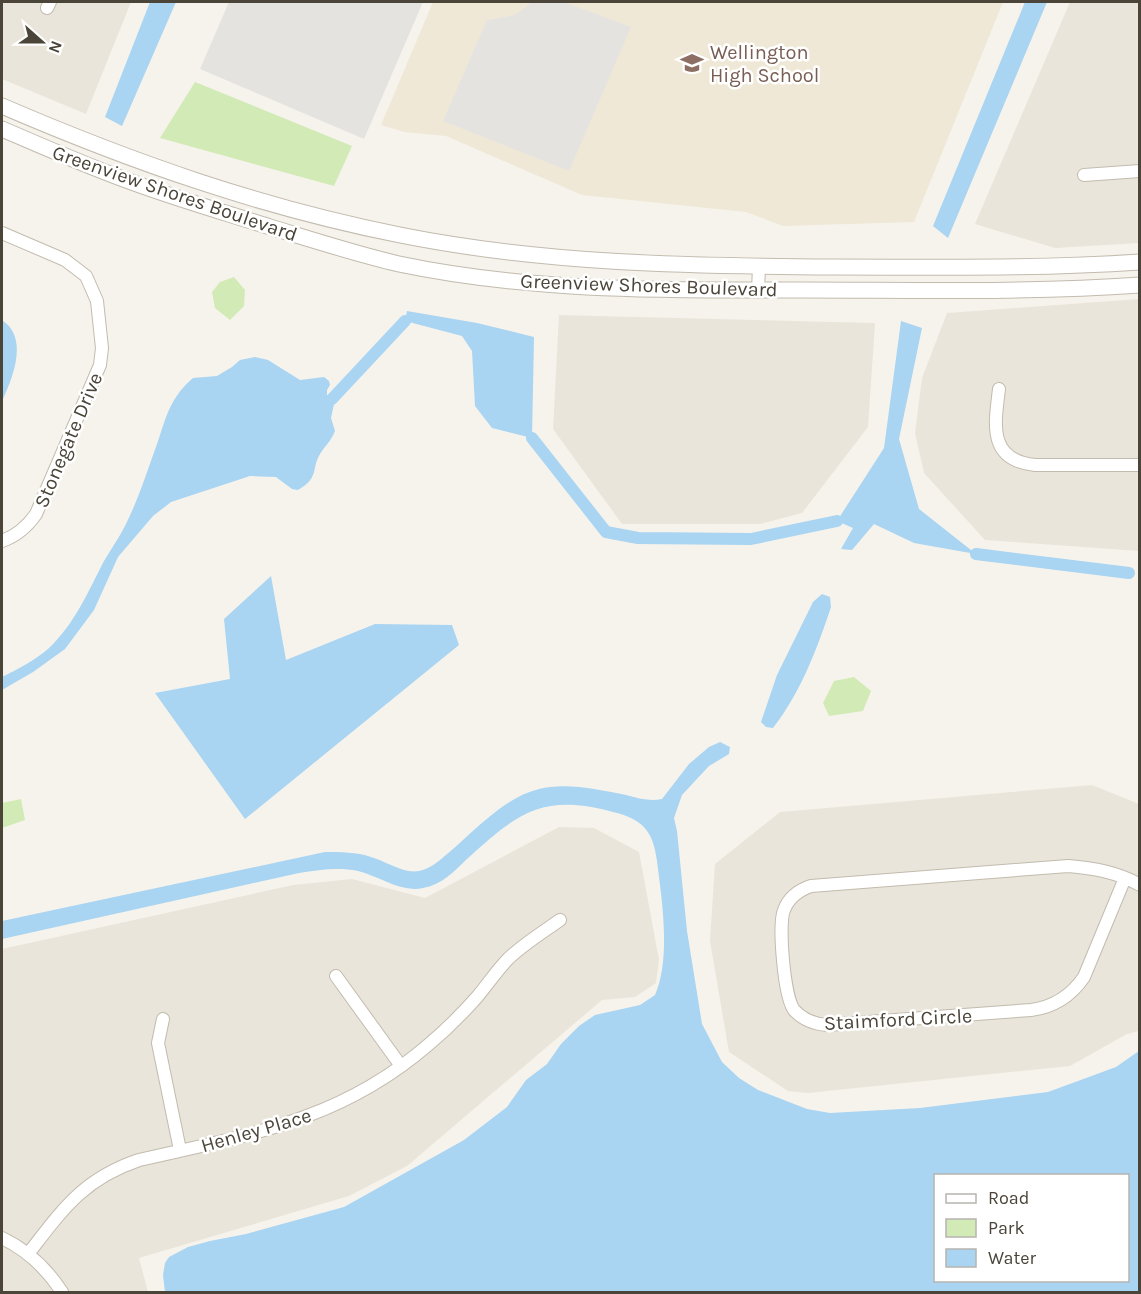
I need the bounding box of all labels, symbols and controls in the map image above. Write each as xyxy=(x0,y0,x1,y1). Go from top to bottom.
north arrow xyxy=(12,12,72,72)
text: N xyxy=(45,38,66,56)
place label: Wellington High School xyxy=(710,41,819,87)
school or university icon: Wellington High School xyxy=(679,50,705,76)
street label: Greenview Shores Boulevard xyxy=(49,141,300,246)
street label: Greenview Shores Boulevard xyxy=(520,270,778,301)
street label: Stonegate Drive xyxy=(30,369,107,511)
street label: Staimford Circle xyxy=(823,1004,973,1035)
street label: Henley Place xyxy=(198,1104,314,1157)
legend xyxy=(934,1174,1129,1282)
text: Road xyxy=(988,1187,1029,1209)
text: Park xyxy=(988,1217,1025,1239)
text: Water xyxy=(988,1247,1036,1269)

